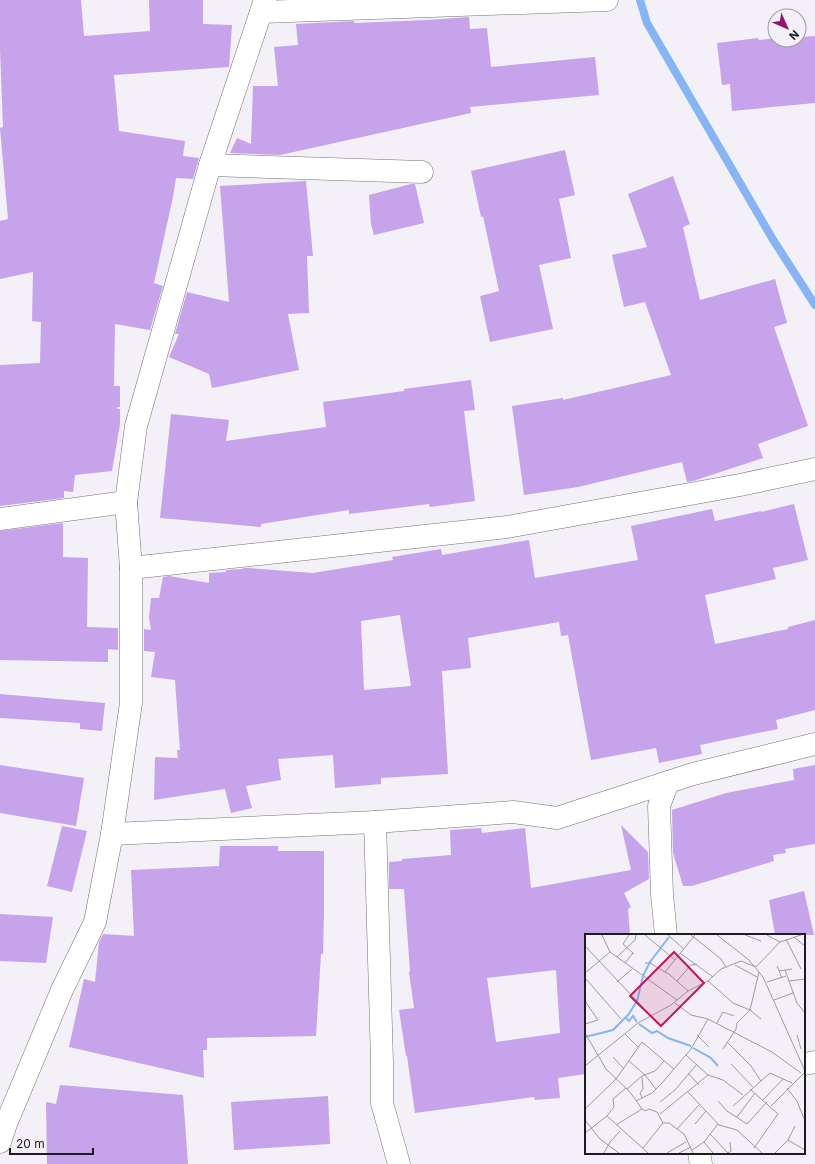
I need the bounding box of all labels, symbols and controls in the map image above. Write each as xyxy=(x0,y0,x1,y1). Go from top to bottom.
north arrow xyxy=(767,8,807,48)
text: N xyxy=(786,27,802,43)
inset map xyxy=(585,934,805,1154)
scale bar xyxy=(10,1130,93,1156)
text: 20 m xyxy=(16,1136,45,1151)

